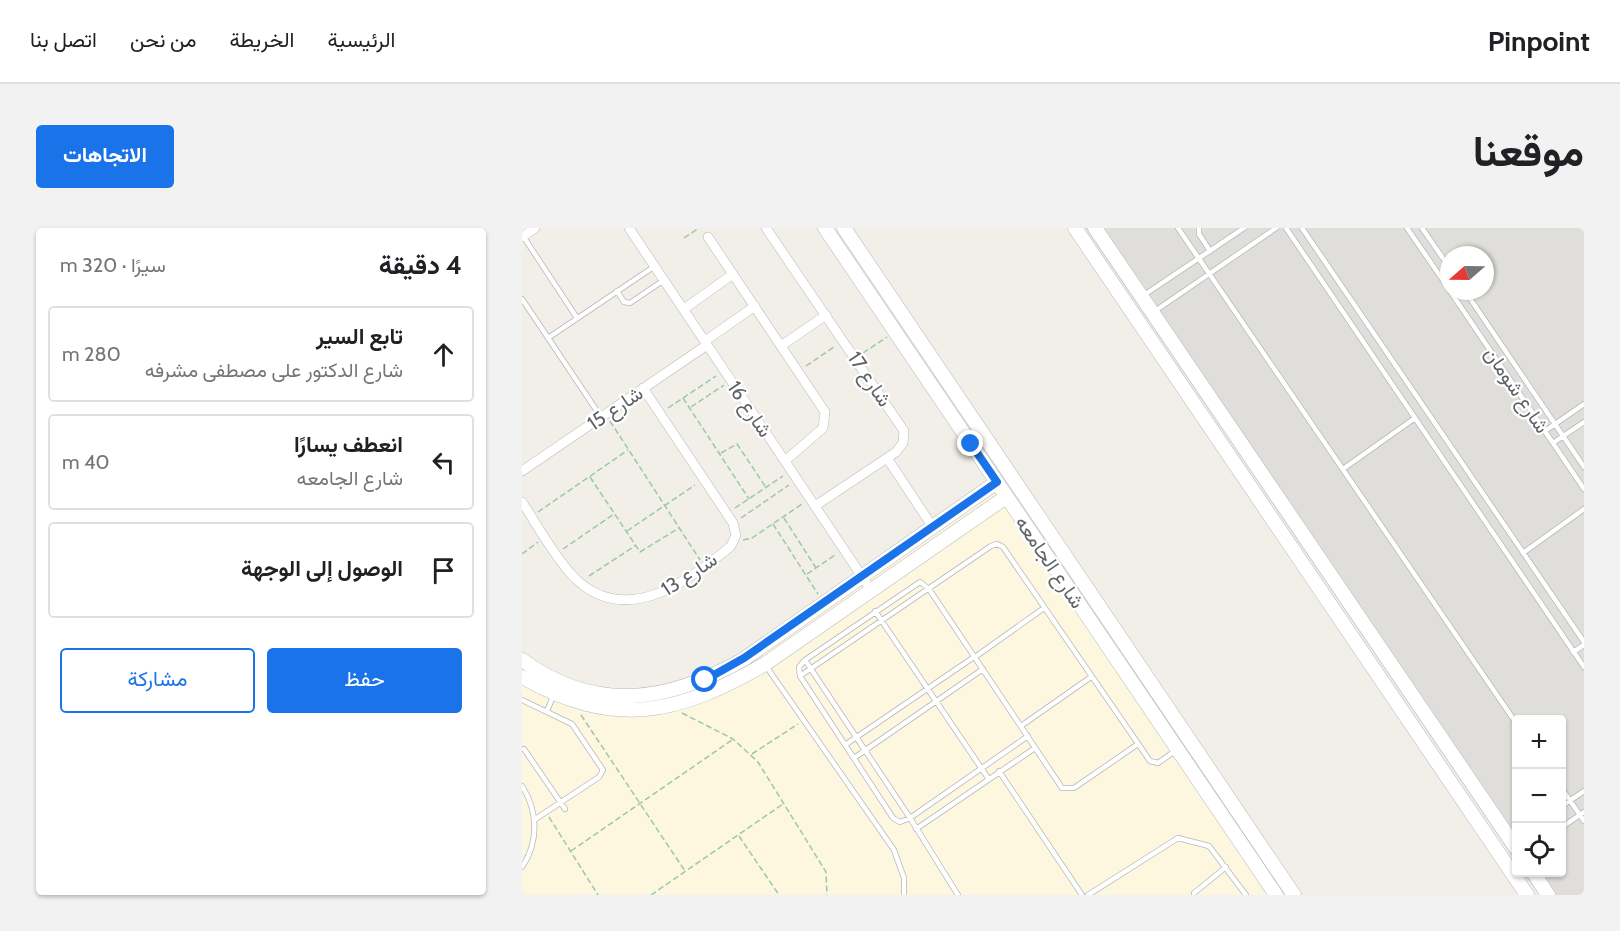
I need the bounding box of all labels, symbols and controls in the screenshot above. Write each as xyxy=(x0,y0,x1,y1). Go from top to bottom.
text: Pinpoint xyxy=(1488,24,1590,58)
text: اتصل بنا xyxy=(30,27,97,52)
text: من نحن xyxy=(130,27,196,52)
text: الخريطة xyxy=(229,27,294,52)
text: الرئيسية xyxy=(327,27,395,52)
button: الاتجاهات xyxy=(36,125,174,188)
text: موقعنا xyxy=(1473,125,1584,177)
north arrow xyxy=(1440,246,1494,300)
text: 4 دقيقة xyxy=(379,249,462,281)
text: سيرًا · 320 m xyxy=(60,253,166,277)
text: تابع السير xyxy=(316,323,403,350)
icon: ahead xyxy=(427,338,460,371)
text: 280 m xyxy=(62,342,121,366)
street label: شارع شومان xyxy=(1478,342,1555,439)
street label: شارع 17 xyxy=(841,347,897,412)
text: شارع الدكتور على مصطفى مشرفه xyxy=(145,358,403,382)
street label: شارع 16 xyxy=(721,376,777,443)
street label: شارع 15 xyxy=(583,381,649,437)
route end xyxy=(957,430,983,456)
text: انعطف يسارًا xyxy=(294,431,403,458)
icon: left xyxy=(427,446,460,479)
text: 40 m xyxy=(62,450,110,474)
text: شارع الجامعه xyxy=(297,466,403,490)
street label: شارع الجامعه xyxy=(1009,511,1090,614)
street label: شارع 13 xyxy=(656,547,723,603)
icon: arrive xyxy=(427,554,460,587)
text: الوصول إلى الوجهة xyxy=(241,555,403,582)
button: مشاركة xyxy=(60,648,255,713)
button: حفظ xyxy=(267,648,462,713)
route start xyxy=(691,666,717,692)
map controls xyxy=(1512,715,1566,877)
button: + xyxy=(1512,715,1566,769)
button: − xyxy=(1512,769,1566,823)
button: locate xyxy=(1512,823,1566,877)

